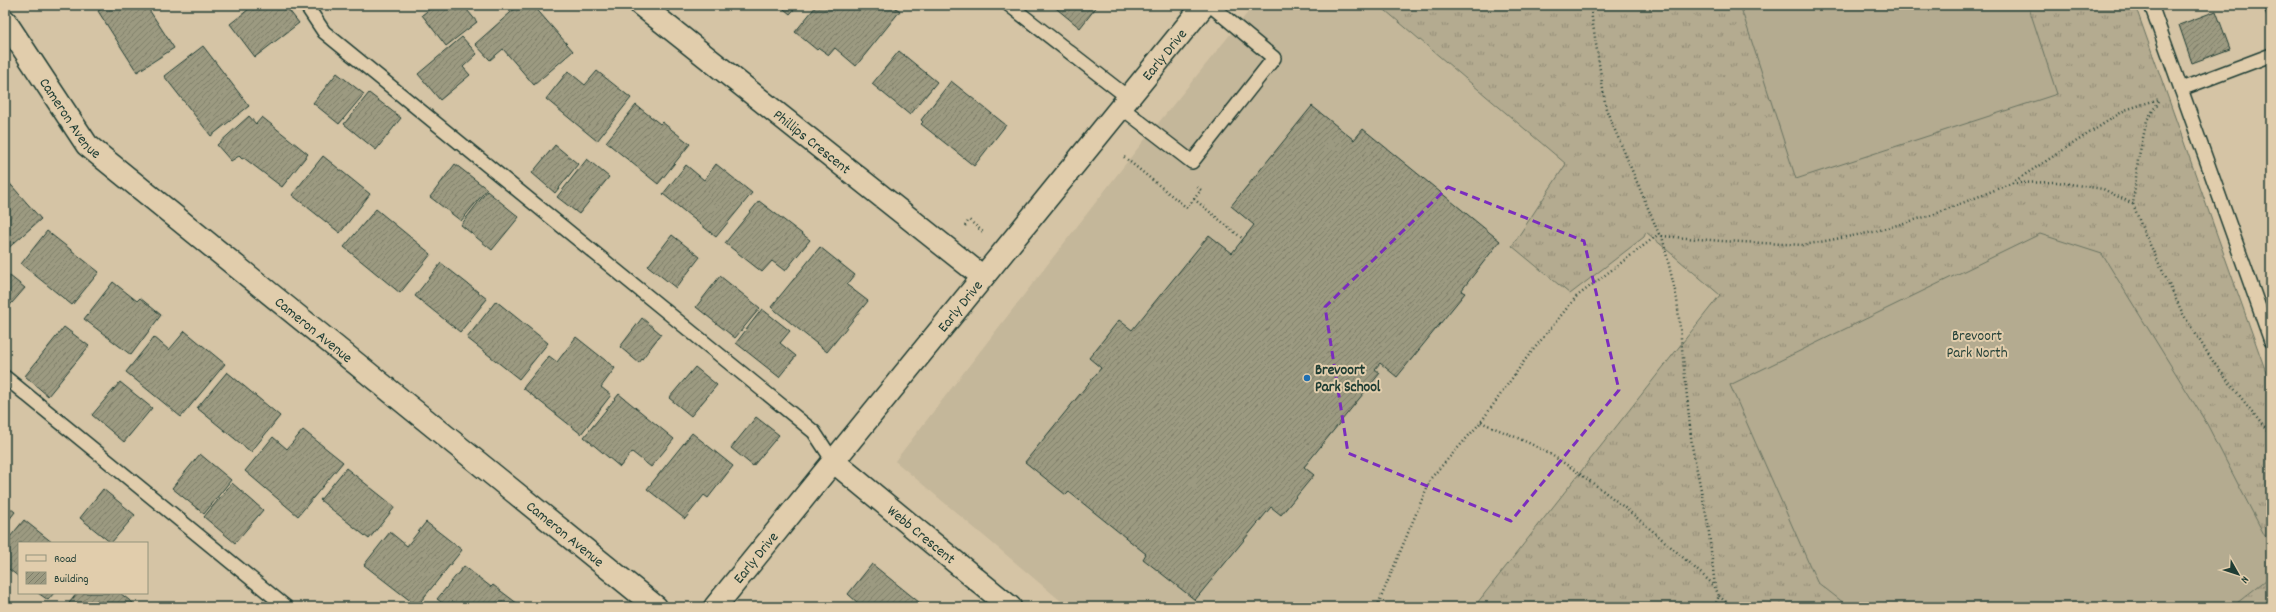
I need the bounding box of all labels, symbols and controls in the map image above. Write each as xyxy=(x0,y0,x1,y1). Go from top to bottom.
street label: Early Drive xyxy=(1138,25,1194,86)
street label: Cameron Avenue xyxy=(32,74,105,165)
street label: Phillips Crescent xyxy=(767,105,855,181)
street label: Early Drive xyxy=(933,276,989,338)
street label: Cameron Avenue xyxy=(269,292,357,370)
park label: Brevoort Park North xyxy=(1946,326,2008,365)
place label: Brevoort Park School xyxy=(1315,360,1381,399)
marker: Brevoort Park School xyxy=(1302,373,1312,383)
street label: Cameron Avenue xyxy=(520,497,608,574)
street label: Webb Crescent xyxy=(882,501,960,571)
street label: Early Drive xyxy=(729,527,785,589)
legend xyxy=(18,542,148,594)
text: Road xyxy=(54,551,76,568)
north arrow xyxy=(2218,554,2258,594)
text: Building xyxy=(54,571,89,588)
text: N xyxy=(2236,572,2252,587)

